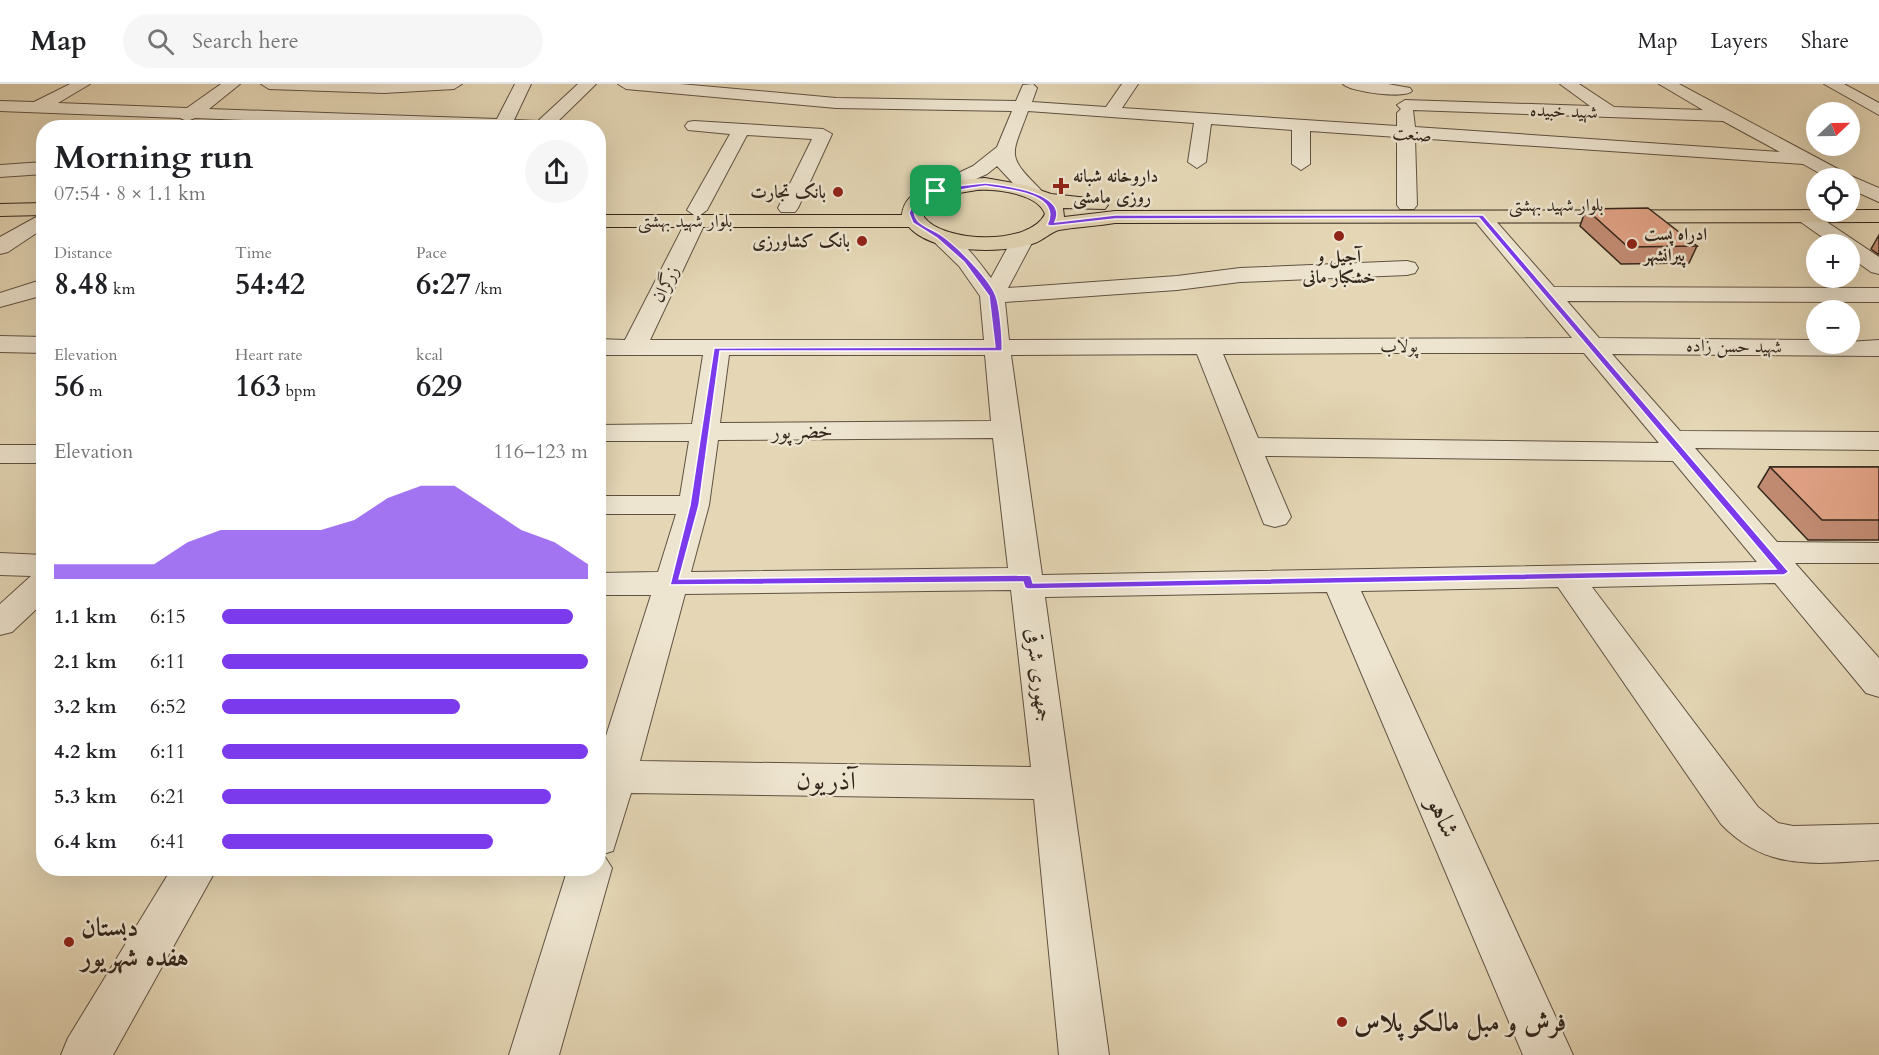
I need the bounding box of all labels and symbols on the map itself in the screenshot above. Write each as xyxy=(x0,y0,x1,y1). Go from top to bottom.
street label: شهید خبیده xyxy=(1530,98,1598,125)
north arrow xyxy=(1806,102,1860,156)
street label: صنعت xyxy=(1391,121,1433,148)
place label: داروخانه شبانه روزی مامشی xyxy=(1073,164,1158,210)
pin xyxy=(910,165,961,216)
marker: داروخانه شبانه روزی مامشی xyxy=(1054,179,1068,193)
place label: بانک تجارت xyxy=(750,180,826,205)
marker: بانک تجارت xyxy=(831,185,845,199)
street label: بلوار شهید بهشتی xyxy=(1509,193,1603,218)
street label: بلوار شهید بهشتی xyxy=(638,209,732,234)
place label: ادراه پست پیرانشهر xyxy=(1642,222,1707,268)
place label: بانک کشاورزی xyxy=(752,229,850,254)
marker: آجیل و خشکبار مانی xyxy=(1332,229,1346,243)
marker: بانک کشاورزی xyxy=(855,234,869,248)
marker: ادراه پست پیرانشهر xyxy=(1625,237,1639,251)
place label: آجیل و خشکبار مانی xyxy=(1301,244,1376,290)
street label: زرگران xyxy=(646,261,685,307)
street label: شهید حسن زاده xyxy=(1686,333,1782,360)
street label: پولاب xyxy=(1380,334,1420,359)
street label: خضر پور xyxy=(769,416,833,447)
street label: جمهوری شرقی xyxy=(1018,626,1059,724)
street label: آذریون xyxy=(796,762,858,799)
street label: شاهو xyxy=(1418,788,1468,843)
place label: دبستان هفده شهریور xyxy=(78,910,189,975)
marker: دبستان هفده شهریور xyxy=(62,935,76,949)
place label: فرش و مبل مالکو پلاس xyxy=(1354,1005,1566,1041)
marker: فرش و مبل مالکو پلاس xyxy=(1335,1015,1349,1029)

